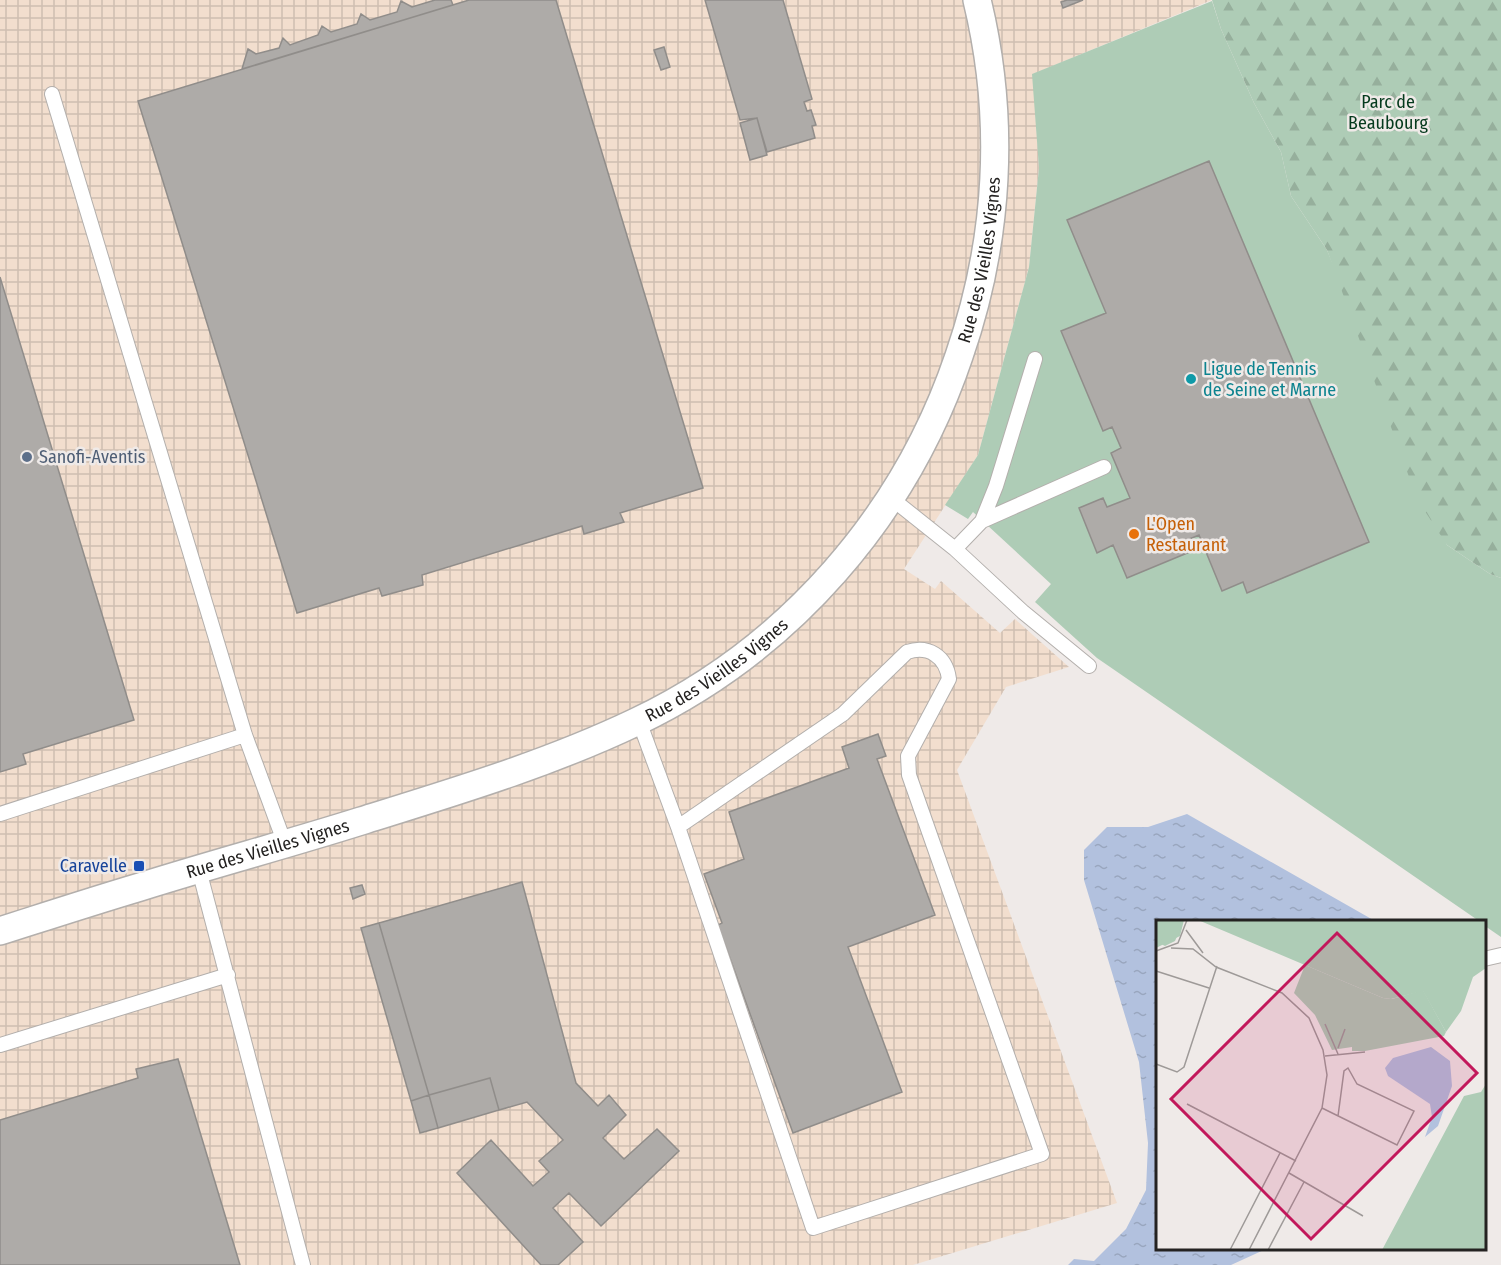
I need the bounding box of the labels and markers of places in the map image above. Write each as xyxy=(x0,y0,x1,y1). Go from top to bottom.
place label: Ligue de Tennis de Seine et Marne xyxy=(1203,358,1336,401)
marker: Ligue de Tennis de Seine et Marne xyxy=(1184,372,1198,386)
place label: Sanofi-Aventis xyxy=(39,446,146,468)
marker: Sanofi-Aventis xyxy=(20,450,34,464)
place label: L'Open Restaurant xyxy=(1146,513,1226,556)
marker: L'Open Restaurant xyxy=(1127,527,1141,541)
place label: Caravelle xyxy=(60,855,127,877)
marker: Caravelle xyxy=(132,859,146,873)

